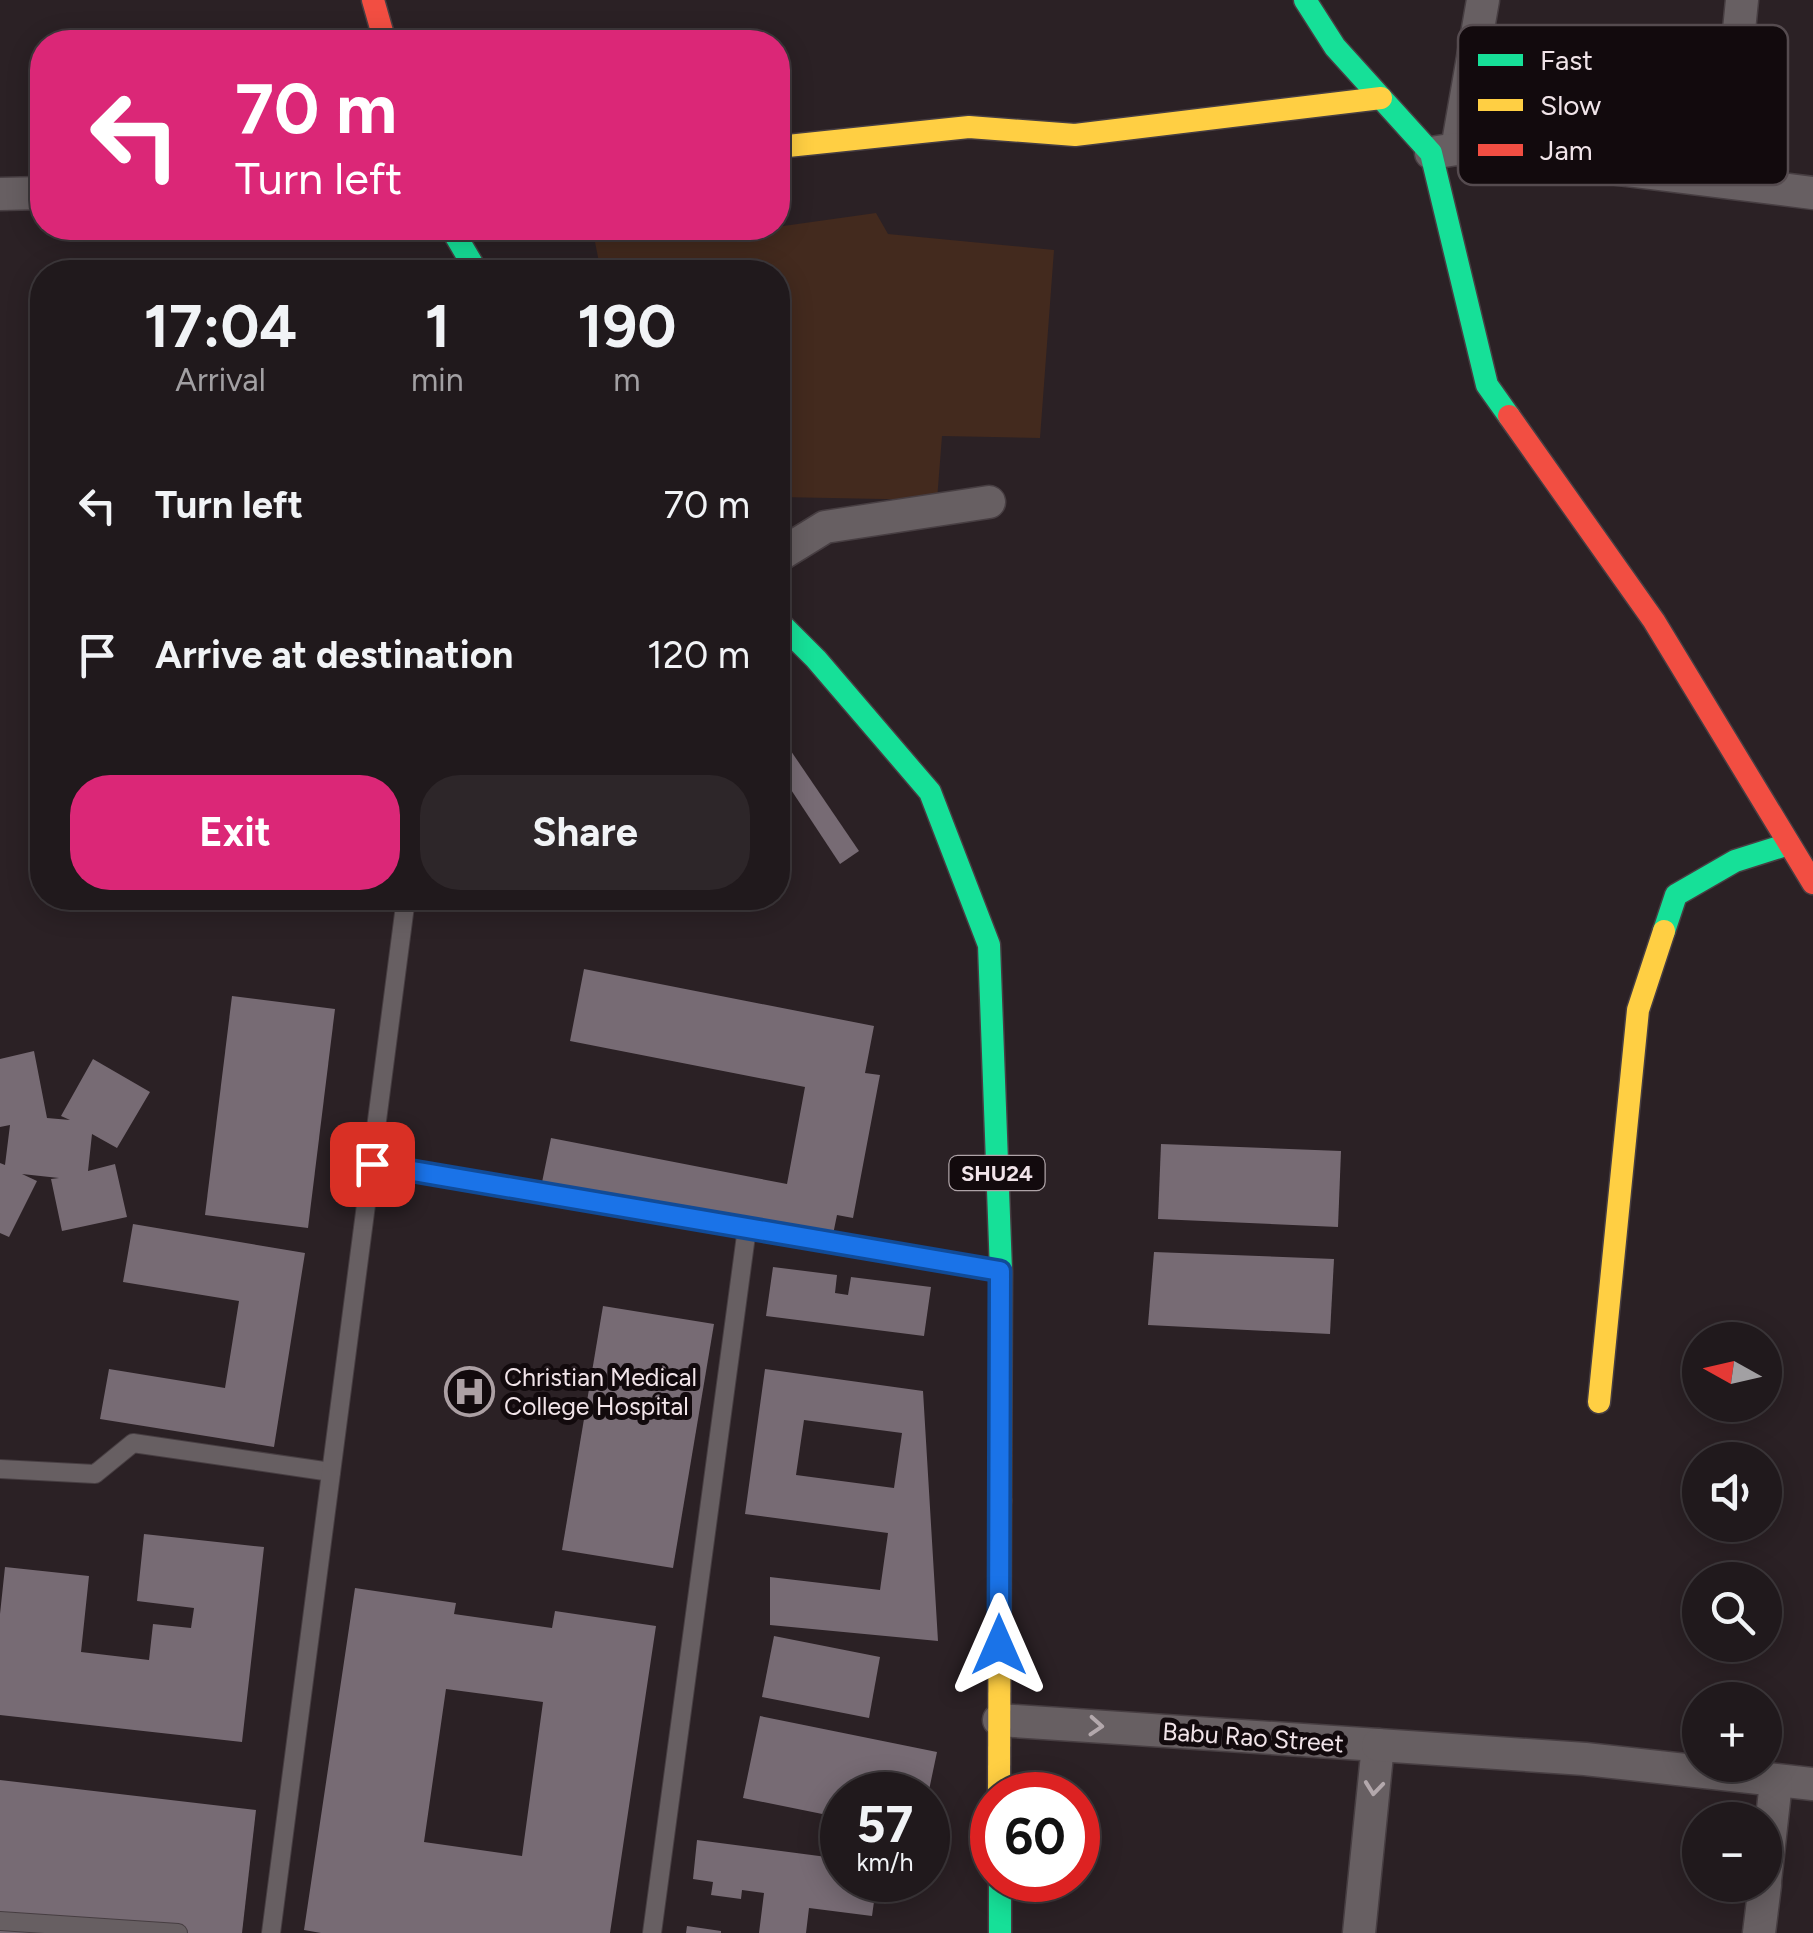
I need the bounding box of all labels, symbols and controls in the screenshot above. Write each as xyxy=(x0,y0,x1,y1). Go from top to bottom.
legend xyxy=(1458,25,1788,185)
text: Fast xyxy=(1540,43,1593,77)
text: 70 m xyxy=(235,66,397,151)
icon: left xyxy=(70,70,200,200)
text: Slow xyxy=(1540,88,1601,122)
text: Jam xyxy=(1540,133,1593,167)
text: Turn left xyxy=(235,151,402,205)
text: 17:04 xyxy=(144,290,297,362)
text: 1 xyxy=(425,290,450,362)
text: 190 xyxy=(577,290,676,362)
text: Arrival xyxy=(175,361,266,399)
text: min xyxy=(411,361,464,399)
text: m xyxy=(613,361,640,399)
icon: left xyxy=(70,478,125,533)
text: Turn left xyxy=(155,482,303,528)
text: 70 m xyxy=(664,482,750,528)
icon: arrive xyxy=(70,628,125,683)
text: Arrive at destination xyxy=(155,632,513,678)
text: 120 m xyxy=(647,632,750,678)
button: Exit xyxy=(70,775,400,890)
button: Share xyxy=(420,775,750,890)
pin xyxy=(330,1122,415,1207)
icon: arrive xyxy=(345,1137,400,1192)
road number: SHU24 xyxy=(950,1156,1044,1190)
north arrow xyxy=(1682,1322,1782,1422)
map controls xyxy=(1682,1322,1782,1902)
place label: Christian Medical College Hospital xyxy=(504,1362,697,1421)
hospital icon: Christian Medical College Hospital xyxy=(443,1365,495,1417)
button: sound xyxy=(1682,1442,1782,1542)
button: search xyxy=(1682,1562,1782,1662)
position arrow xyxy=(947,1593,1051,1697)
button: + xyxy=(1682,1682,1782,1782)
one-way arrow xyxy=(1089,1715,1105,1736)
street label: Babu Rao Street xyxy=(1161,1716,1345,1758)
speed limit sign: 60 xyxy=(970,1772,1100,1902)
one-way arrow xyxy=(1363,1780,1385,1796)
text: 57 xyxy=(857,1794,913,1855)
button: − xyxy=(1682,1802,1782,1902)
text: km/h xyxy=(856,1847,914,1877)

